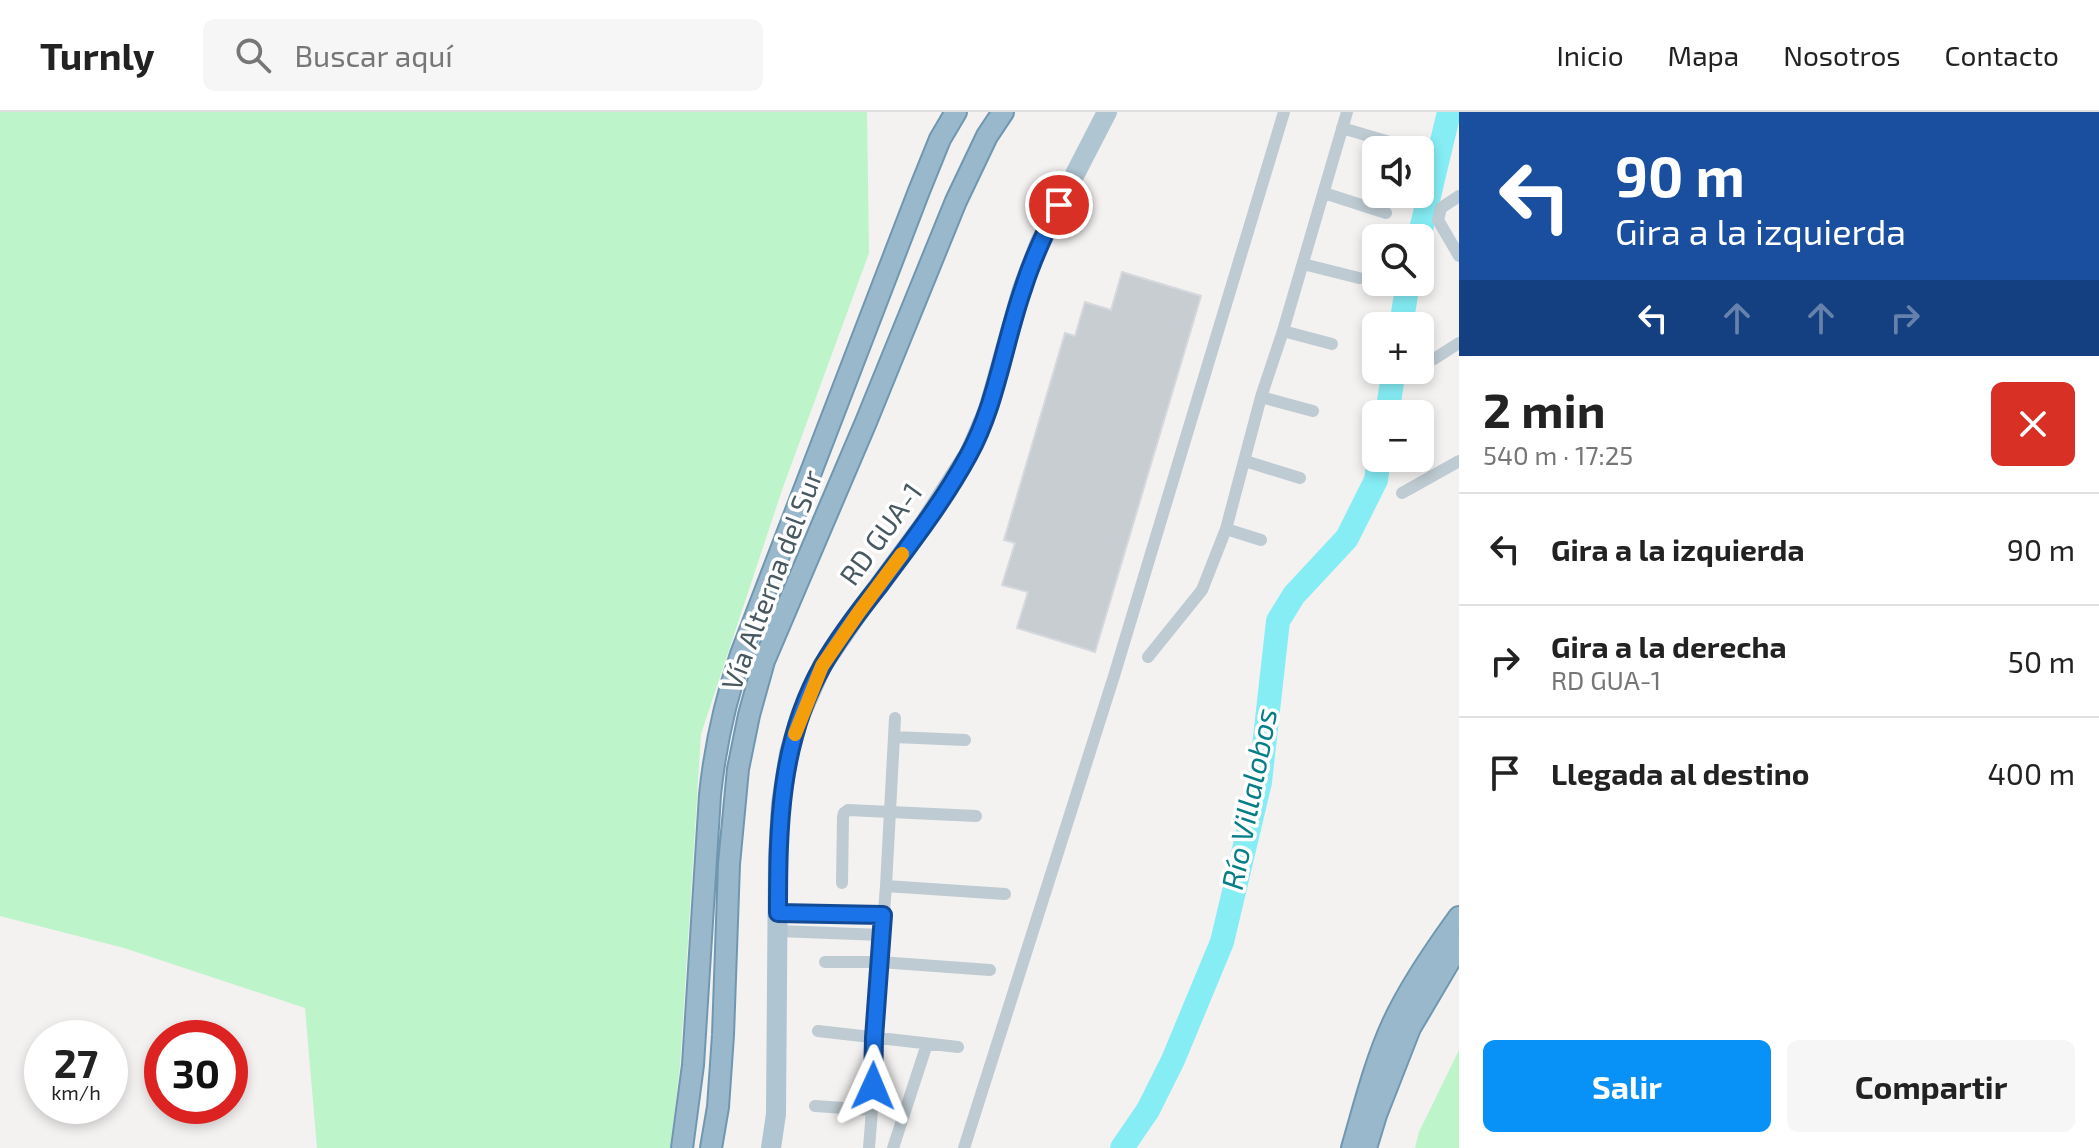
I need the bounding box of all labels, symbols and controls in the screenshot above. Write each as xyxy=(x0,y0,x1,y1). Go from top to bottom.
search box xyxy=(203,19,763,91)
text: Turnly xyxy=(40,32,155,78)
icon: search xyxy=(231,33,275,77)
text: Buscar aquí xyxy=(295,37,453,73)
text: Inicio xyxy=(1557,38,1624,72)
text: Mapa xyxy=(1668,38,1739,72)
text: Nosotros xyxy=(1783,38,1901,72)
text: Contacto xyxy=(1945,38,2059,72)
map controls xyxy=(1362,136,1434,472)
button: sound xyxy=(1362,136,1434,208)
text: 90 m xyxy=(1615,141,1745,208)
icon: left xyxy=(1483,144,1587,248)
pin xyxy=(1025,171,1093,239)
icon: arrive xyxy=(1037,183,1081,227)
text: Gira a la izquierda xyxy=(1615,209,1906,252)
button: search xyxy=(1362,224,1434,296)
icon: left xyxy=(1631,296,1675,340)
icon: ahead xyxy=(1715,296,1759,340)
icon: ahead xyxy=(1799,296,1843,340)
icon: right xyxy=(1883,296,1927,340)
button: + xyxy=(1362,312,1434,384)
text: 2 min xyxy=(1483,380,1606,438)
button: close xyxy=(1991,382,2075,466)
button: − xyxy=(1362,400,1434,472)
text: 540 m · 17:25 xyxy=(1483,439,1633,470)
street label: Vía Alterna del Sur xyxy=(713,465,829,695)
street label: RD GUA-1 xyxy=(832,475,929,591)
icon: left xyxy=(1483,527,1527,571)
text: Gira a la izquierda xyxy=(1551,531,1805,567)
text: 90 m xyxy=(2007,531,2075,567)
text: Gira a la derecha xyxy=(1551,628,1787,664)
icon: right xyxy=(1483,639,1527,683)
text: 50 m xyxy=(2008,643,2075,679)
text: RD GUA-1 xyxy=(1551,664,1661,695)
water label: Río Villalobos xyxy=(1213,705,1283,892)
icon: arrive xyxy=(1483,751,1527,795)
text: Llegada al destino xyxy=(1551,755,1810,791)
text: 400 m xyxy=(1987,755,2075,791)
speed limit sign: 30 xyxy=(144,1020,248,1124)
text: 27 xyxy=(54,1038,98,1086)
button: Salir xyxy=(1483,1040,1771,1132)
button: Compartir xyxy=(1787,1040,2075,1132)
position arrow xyxy=(831,1044,915,1128)
text: km/h xyxy=(51,1080,101,1104)

